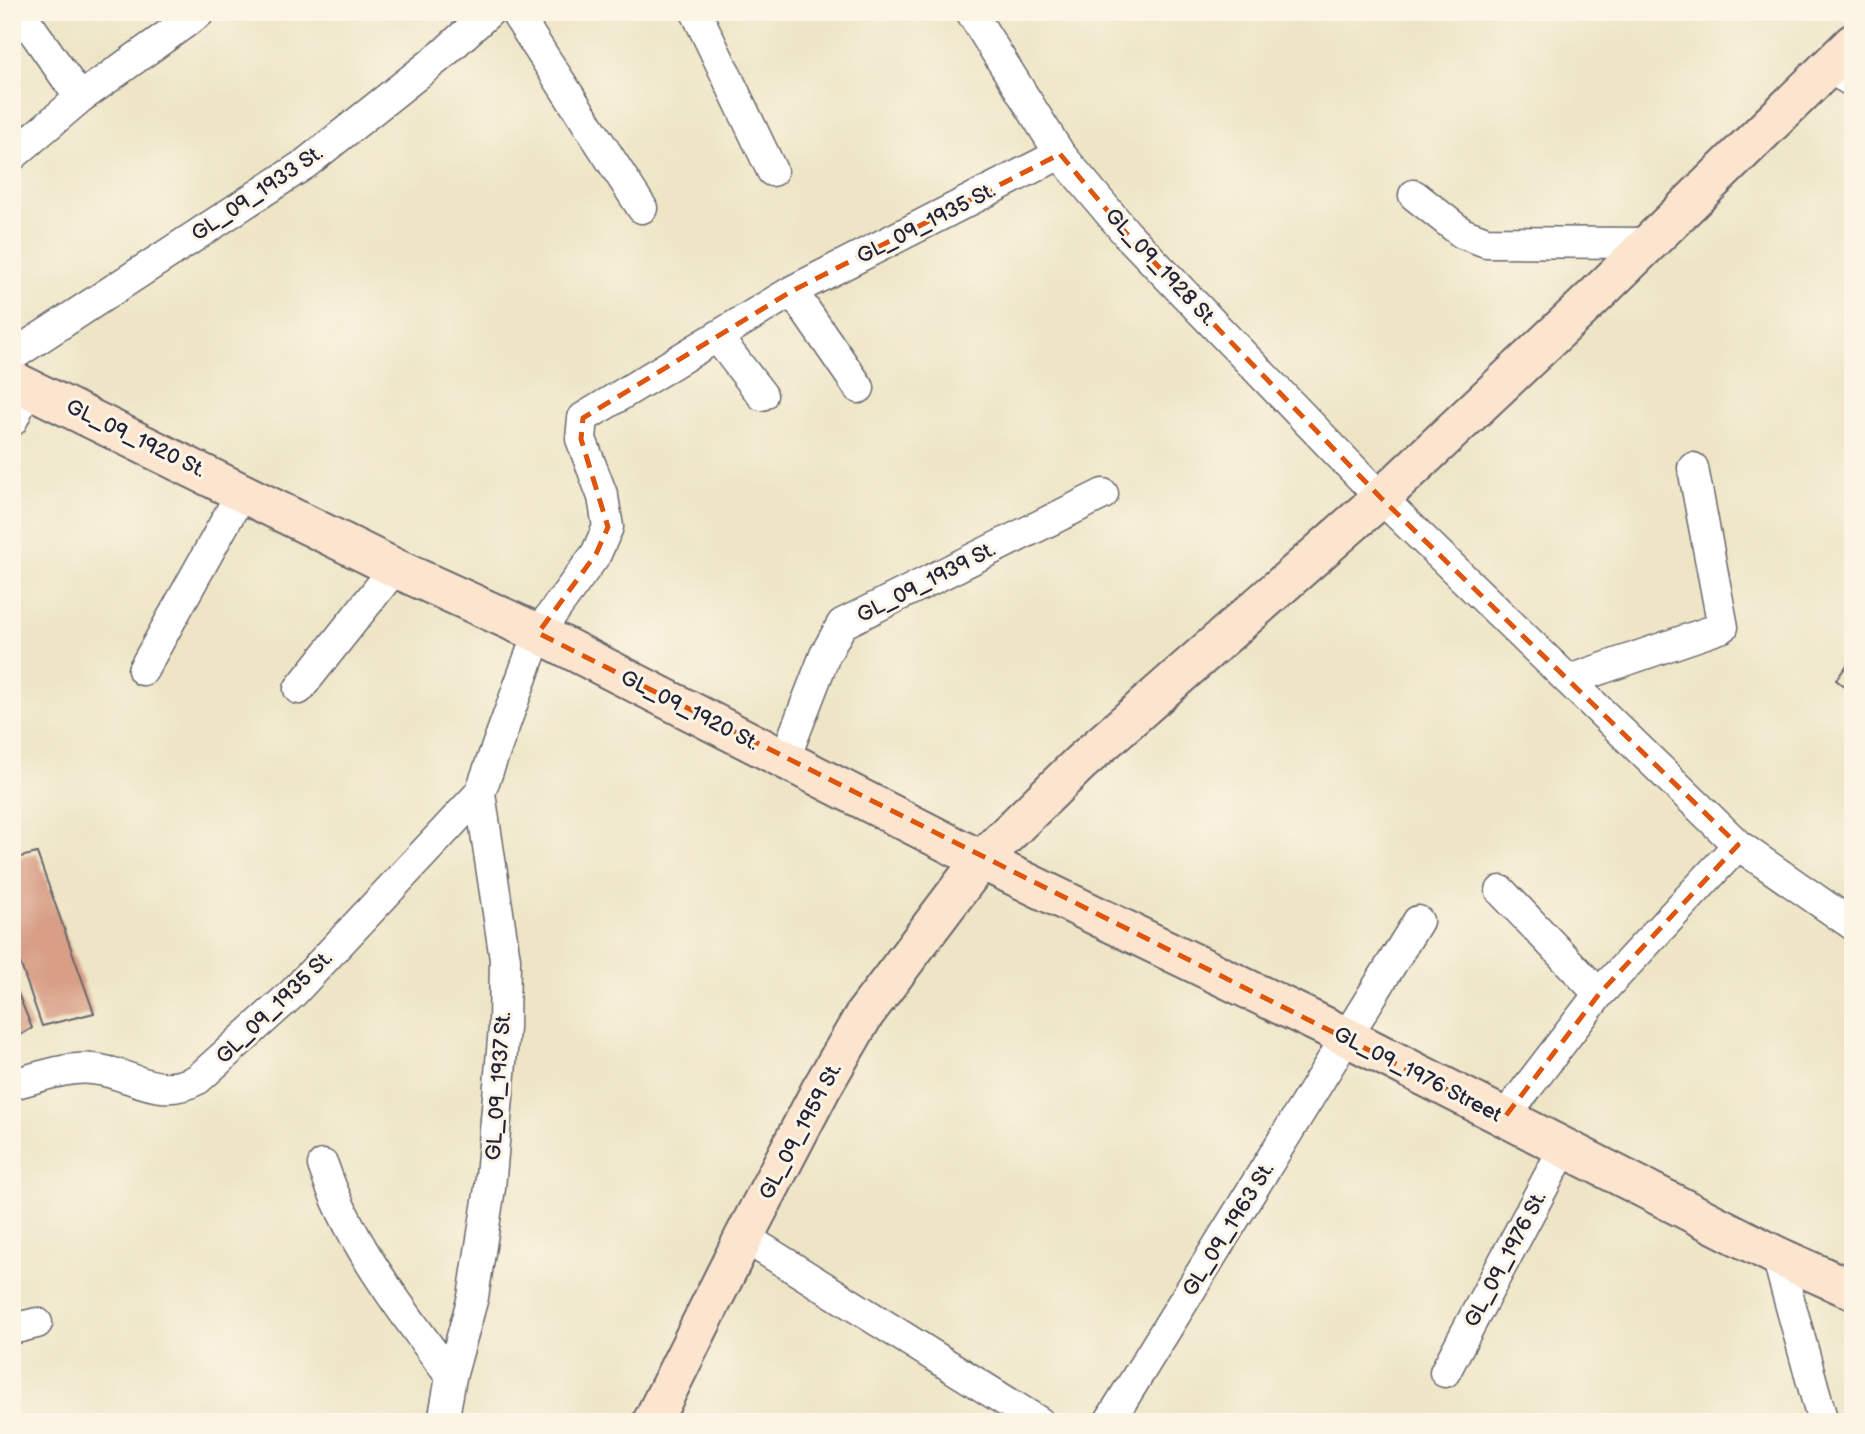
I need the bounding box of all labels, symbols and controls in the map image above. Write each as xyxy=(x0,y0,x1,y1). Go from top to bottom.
street label: GL_09_1933 St. xyxy=(187,140,328,247)
street label: GL_09_1935 St. xyxy=(853,178,1000,269)
street label: GL_09_1928 St. xyxy=(1100,203,1221,331)
street label: GL_09_1920 St. xyxy=(62,394,209,483)
street label: GL_09_1939 St. xyxy=(853,537,1000,628)
street label: GL_09_1920 St. xyxy=(616,665,763,756)
street label: GL_09_1935 St. xyxy=(211,946,338,1069)
street label: GL_09_1937 St. xyxy=(481,1011,516,1161)
street label: GL_09_1976 Street xyxy=(1330,1021,1506,1128)
street label: GL_09_1959 St. xyxy=(754,1059,847,1204)
street label: GL_09_1963 St. xyxy=(1177,1158,1280,1301)
street label: GL_09_1976 St. xyxy=(1459,1187,1552,1331)

